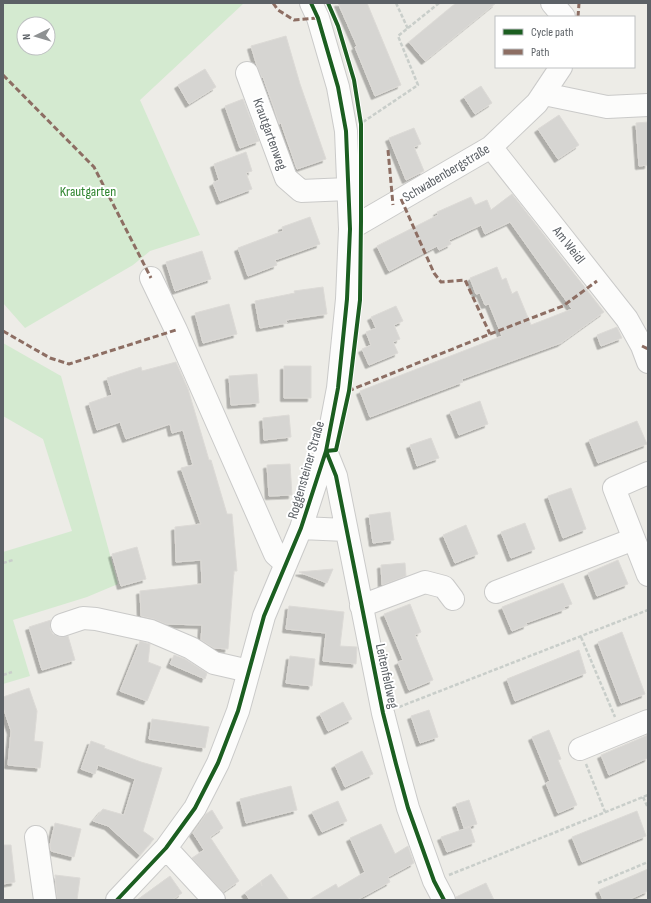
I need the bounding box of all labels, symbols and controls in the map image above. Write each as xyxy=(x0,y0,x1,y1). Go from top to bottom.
north arrow xyxy=(16,16,56,56)
legend xyxy=(495,16,635,68)
text: Cycle path xyxy=(531,25,573,40)
text: N xyxy=(20,33,33,40)
text: Path xyxy=(531,45,549,60)
street label: Krautgartenweg xyxy=(249,96,291,173)
street label: Schwabenbergstraße xyxy=(399,140,493,206)
park label: Krautgarten xyxy=(60,183,116,200)
street label: Am Weidl xyxy=(548,222,589,267)
street label: Roggensteiner Straße xyxy=(284,419,328,521)
street label: Leitenfeldweg xyxy=(372,642,402,710)

